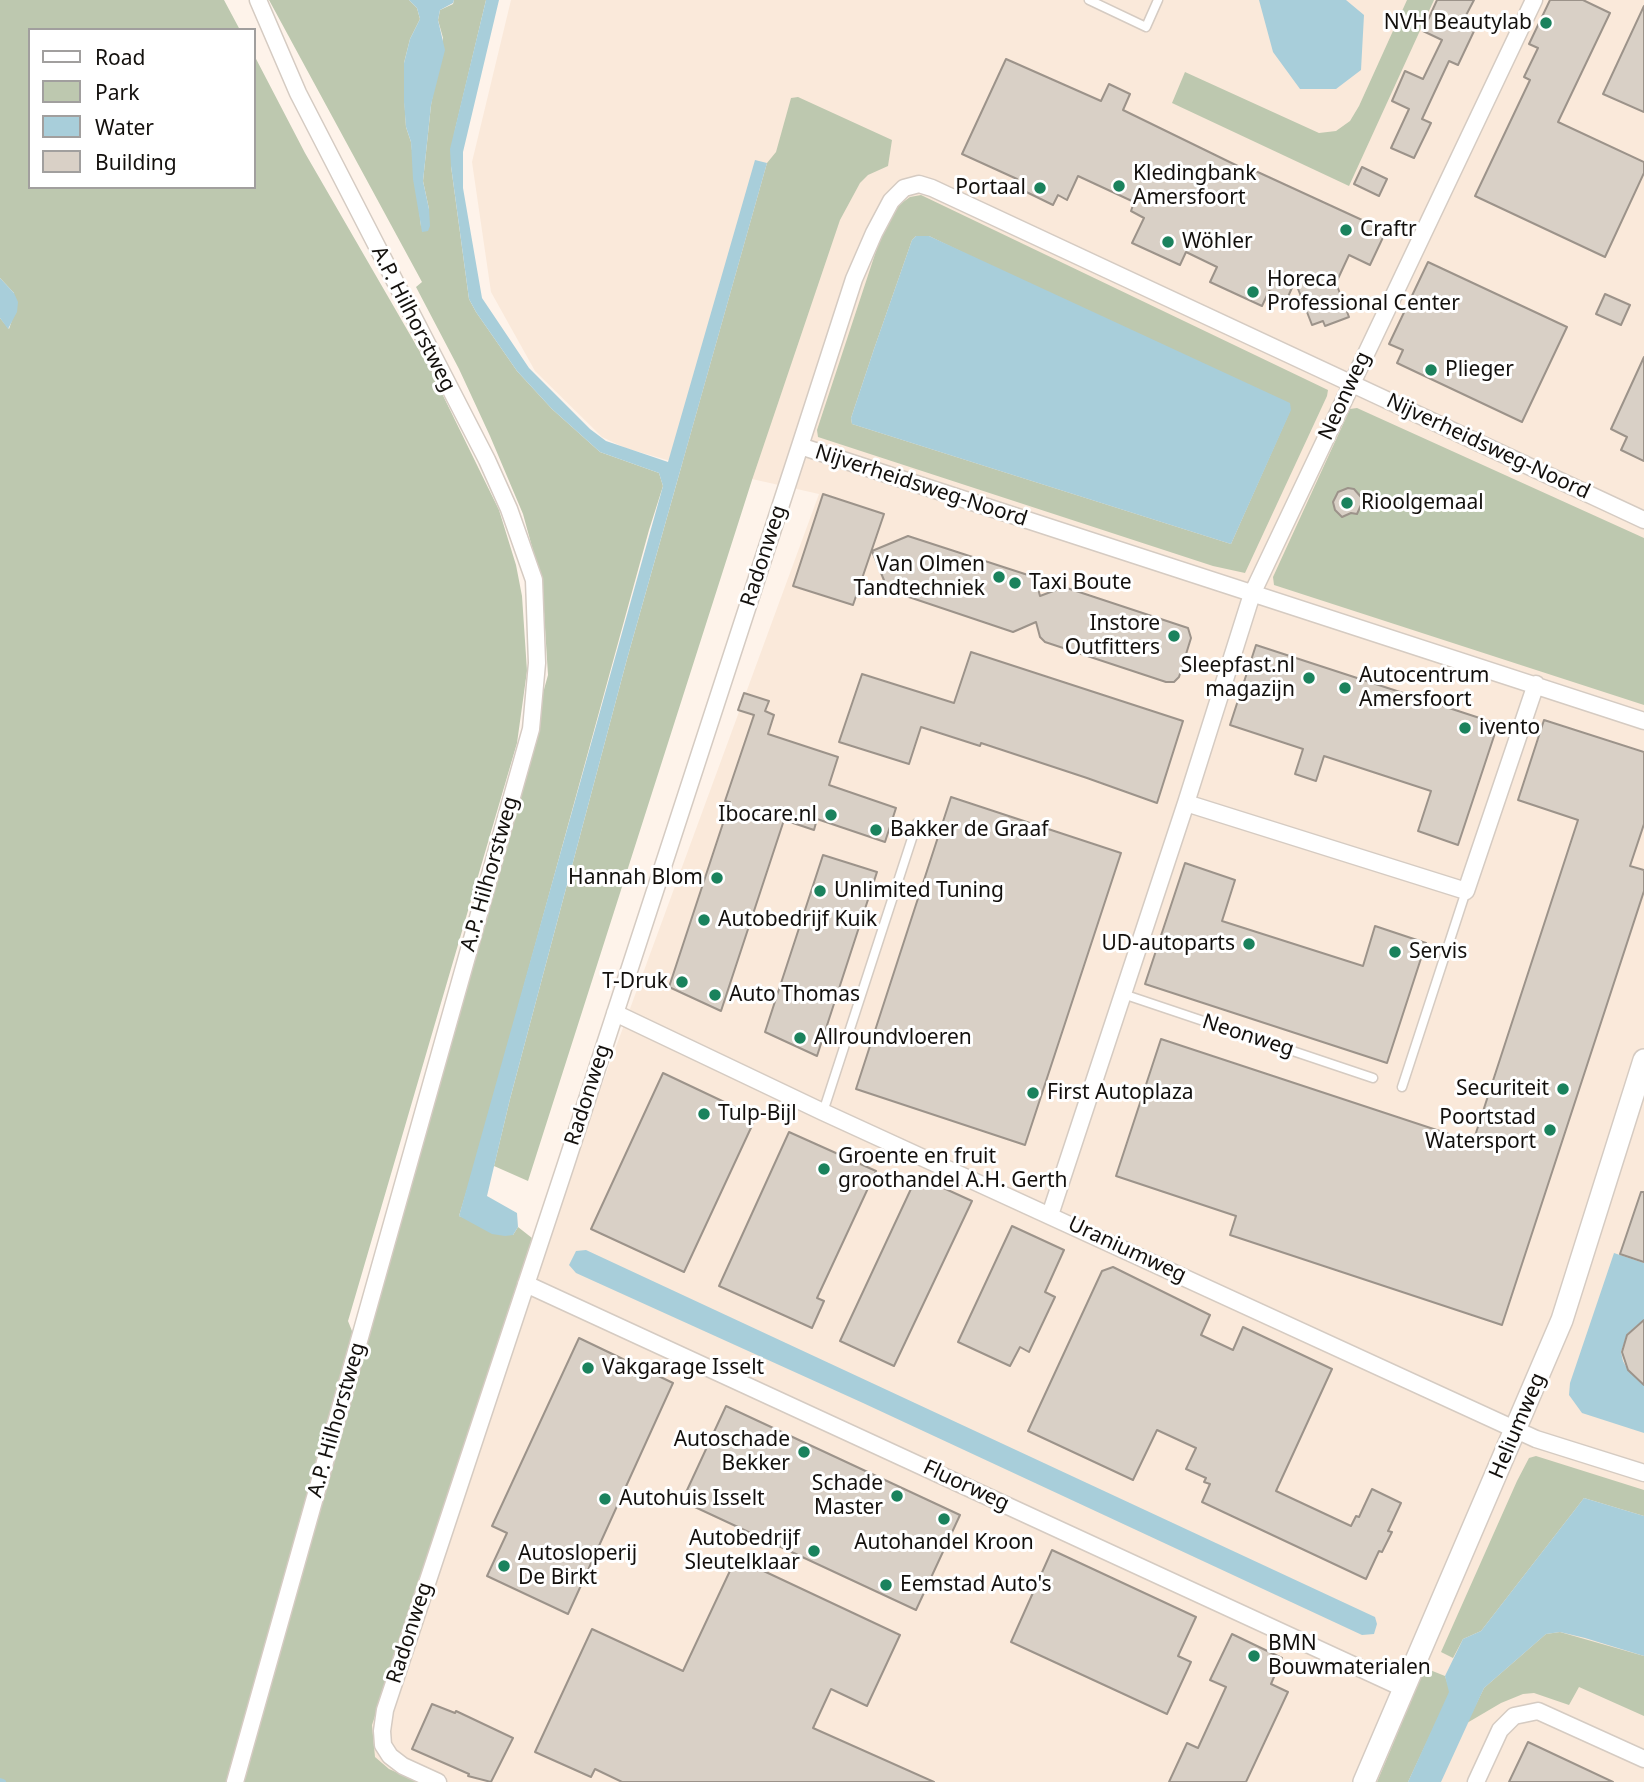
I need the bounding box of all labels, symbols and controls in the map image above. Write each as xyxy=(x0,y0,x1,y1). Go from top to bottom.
place label: NVH Beautylab xyxy=(1384,10,1532,36)
marker: NVH Beautylab xyxy=(1538,15,1554,31)
legend xyxy=(28,28,256,189)
text: Road xyxy=(95,43,145,71)
text: Park xyxy=(95,78,139,106)
text: Water xyxy=(95,113,154,141)
text: Building xyxy=(95,148,177,176)
place label: Kledingbank Amersfoort xyxy=(1133,161,1256,211)
place label: Portaal xyxy=(955,175,1026,201)
marker: Kledingbank Amersfoort xyxy=(1111,178,1127,194)
marker: Portaal xyxy=(1032,180,1048,196)
place label: Craftr xyxy=(1360,217,1417,243)
marker: Craftr xyxy=(1338,222,1354,238)
place label: Wöhler xyxy=(1182,229,1253,255)
marker: Wöhler xyxy=(1160,234,1176,250)
street label: A.P. Hilhorstweg xyxy=(366,242,460,396)
place label: Horeca Professional Center xyxy=(1267,267,1460,317)
marker: Horeca Professional Center xyxy=(1245,284,1261,300)
street label: Neonweg xyxy=(1314,348,1376,444)
place label: Plieger xyxy=(1445,357,1514,383)
marker: Plieger xyxy=(1423,362,1439,378)
street label: Nijverheidsweg-Noord xyxy=(1382,389,1594,505)
street label: Nijverheidsweg-Noord xyxy=(812,440,1030,532)
place label: Rioolgemaal xyxy=(1361,490,1484,516)
marker: Rioolgemaal xyxy=(1339,495,1355,511)
street label: Radonweg xyxy=(736,502,792,610)
place label: Van Olmen Tandtechniek xyxy=(853,552,985,602)
marker: Van Olmen Tandtechniek xyxy=(991,569,1007,585)
place label: Taxi Boute xyxy=(1029,570,1132,596)
marker: Taxi Boute xyxy=(1007,575,1023,591)
place label: Instore Outfitters xyxy=(1065,611,1160,661)
marker: Instore Outfitters xyxy=(1166,628,1182,644)
place label: Sleepfast.nl magazijn xyxy=(1181,653,1295,703)
place label: Autocentrum Amersfoort xyxy=(1359,663,1489,713)
marker: Sleepfast.nl magazijn xyxy=(1301,670,1317,686)
marker: Autocentrum Amersfoort xyxy=(1337,680,1353,696)
place label: ivento xyxy=(1479,715,1540,741)
marker: ivento xyxy=(1457,720,1473,736)
street label: A.P. Hilhorstweg xyxy=(456,794,524,954)
place label: Ibocare.nl xyxy=(718,802,817,828)
marker: Ibocare.nl xyxy=(823,807,839,823)
place label: Bakker de Graaf xyxy=(890,817,1048,843)
marker: Bakker de Graaf xyxy=(868,822,884,838)
place label: Hannah Blom xyxy=(568,865,703,891)
marker: Hannah Blom xyxy=(709,870,725,886)
place label: Unlimited Tuning xyxy=(834,878,1004,904)
marker: Unlimited Tuning xyxy=(812,883,828,899)
place label: Autobedrijf Kuik xyxy=(718,907,877,933)
marker: Autobedrijf Kuik xyxy=(696,912,712,928)
place label: UD-autoparts xyxy=(1102,931,1235,957)
marker: UD-autoparts xyxy=(1241,936,1257,952)
place label: Servis xyxy=(1409,939,1467,965)
marker: Servis xyxy=(1387,944,1403,960)
place label: T-Druk xyxy=(602,969,668,995)
marker: T-Druk xyxy=(674,974,690,990)
place label: Auto Thomas xyxy=(729,982,860,1008)
marker: Auto Thomas xyxy=(707,987,723,1003)
street label: Neonweg xyxy=(1199,1009,1297,1063)
place label: Allroundvloeren xyxy=(814,1025,972,1051)
marker: Allroundvloeren xyxy=(792,1030,808,1046)
street label: Radonweg xyxy=(560,1041,616,1149)
place label: Securiteit xyxy=(1456,1076,1549,1102)
place label: First Autoplaza xyxy=(1047,1080,1194,1106)
marker: Securiteit xyxy=(1555,1081,1571,1097)
marker: First Autoplaza xyxy=(1025,1085,1041,1101)
place label: Tulp-Bijl xyxy=(718,1101,797,1127)
place label: Poortstad Watersport xyxy=(1425,1105,1536,1155)
marker: Tulp-Bijl xyxy=(696,1106,712,1122)
marker: Poortstad Watersport xyxy=(1542,1122,1558,1138)
place label: Groente en fruit groothandel A.H. Gerth xyxy=(838,1144,1068,1194)
marker: Groente en fruit groothandel A.H. Gerth xyxy=(816,1161,832,1177)
street label: Uraniumweg xyxy=(1064,1212,1190,1288)
street label: A.P. Hilhorstweg xyxy=(303,1340,371,1500)
place label: Vakgarage Isselt xyxy=(602,1355,764,1381)
marker: Vakgarage Isselt xyxy=(580,1360,596,1376)
street label: Heliumweg xyxy=(1484,1369,1552,1483)
place label: Autoschade Bekker xyxy=(674,1427,790,1477)
marker: Autoschade Bekker xyxy=(796,1444,812,1460)
street label: Fluorweg xyxy=(919,1455,1013,1517)
place label: Schade Master xyxy=(812,1471,883,1521)
place label: Autohuis Isselt xyxy=(619,1486,765,1512)
marker: Schade Master xyxy=(889,1488,905,1504)
marker: Autohuis Isselt xyxy=(597,1491,613,1507)
marker: Autohandel Kroon xyxy=(936,1511,952,1527)
place label: Autobedrijf Sleutelklaar xyxy=(685,1526,800,1576)
place label: Autohandel Kroon xyxy=(854,1530,1034,1556)
place label: Autosloperij De Birkt xyxy=(518,1541,637,1591)
marker: Autobedrijf Sleutelklaar xyxy=(806,1543,822,1559)
marker: Autosloperij De Birkt xyxy=(496,1558,512,1574)
place label: Eemstad Auto's xyxy=(900,1572,1052,1598)
marker: Eemstad Auto's xyxy=(878,1577,894,1593)
street label: Radonweg xyxy=(382,1579,438,1687)
place label: BMN Bouwmaterialen xyxy=(1268,1631,1431,1681)
marker: BMN Bouwmaterialen xyxy=(1246,1648,1262,1664)

